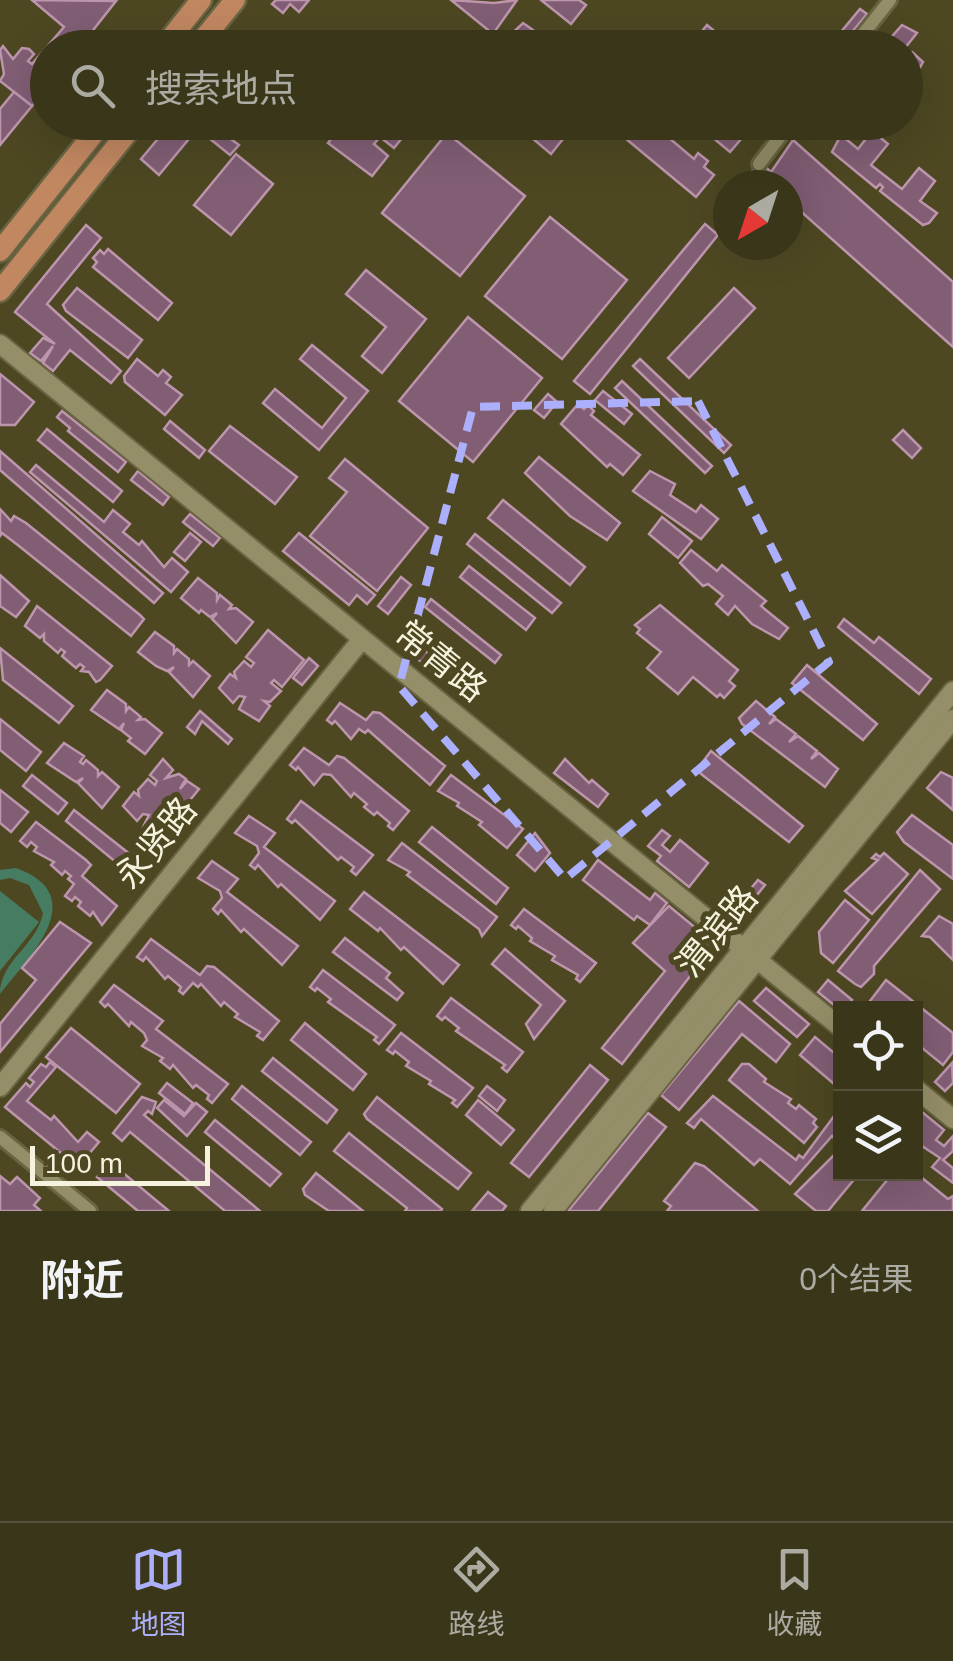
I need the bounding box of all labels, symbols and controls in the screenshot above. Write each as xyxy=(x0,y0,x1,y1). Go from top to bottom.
search box xyxy=(30,30,923,140)
icon: search xyxy=(65,58,120,113)
text: 搜索地点 xyxy=(145,68,297,110)
north arrow xyxy=(713,170,803,260)
street label: 常青路 xyxy=(388,612,494,709)
street label: 永贤路 xyxy=(107,790,204,896)
street label: 渭滨路 xyxy=(668,878,765,984)
map controls xyxy=(833,1001,923,1181)
button: locate xyxy=(833,1001,923,1091)
button: layers xyxy=(833,1091,923,1181)
scale bar xyxy=(30,1141,210,1186)
text: 100 m xyxy=(45,1148,123,1179)
text: 附近 xyxy=(40,1257,124,1304)
text: 0个结果 xyxy=(799,1261,913,1297)
tab: 地图 xyxy=(131,1542,187,1642)
tab: 路线 xyxy=(448,1542,504,1642)
tab: 收藏 xyxy=(766,1542,822,1642)

